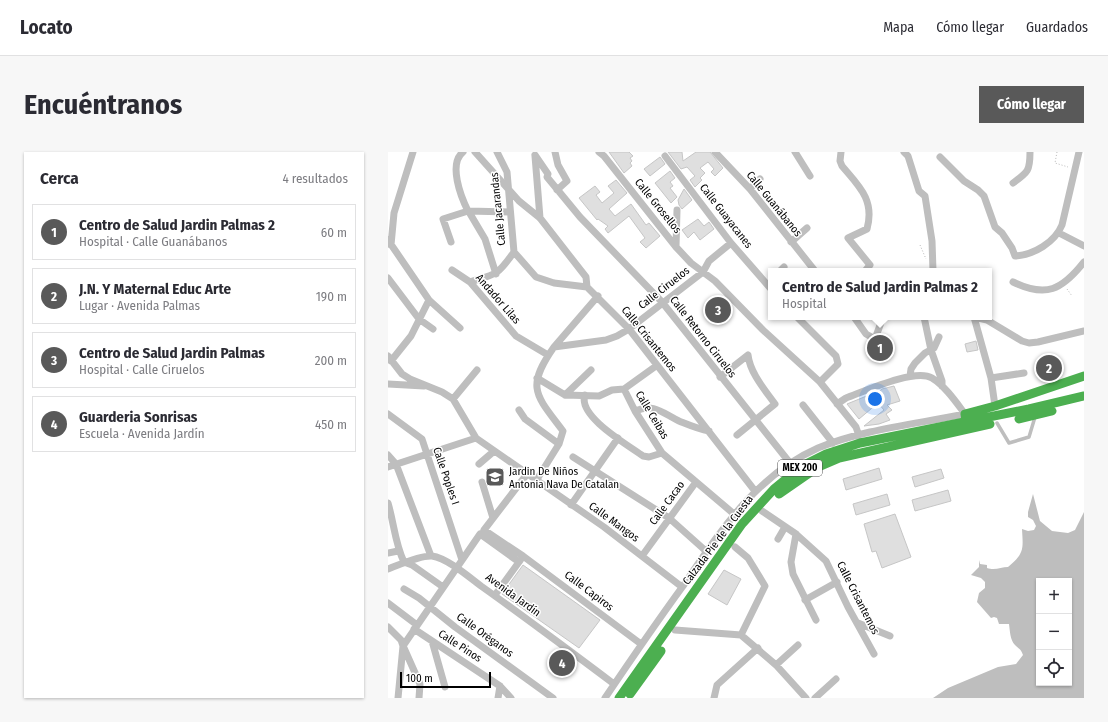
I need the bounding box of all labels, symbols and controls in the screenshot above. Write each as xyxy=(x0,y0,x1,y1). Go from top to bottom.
text: Locato xyxy=(20,16,73,39)
text: Mapa xyxy=(883,19,914,36)
text: Cómo llegar xyxy=(936,19,1004,36)
text: Guardados xyxy=(1026,19,1088,36)
button: Cómo llegar xyxy=(979,86,1084,123)
text: Encuéntranos xyxy=(24,88,182,121)
text: Cerca xyxy=(40,168,79,189)
street label: Calle Guanábanos xyxy=(744,169,805,240)
text: 4 resultados xyxy=(282,171,348,186)
street label: Calle Jacarandas xyxy=(488,171,508,246)
street label: Calle Grosellos xyxy=(632,176,684,236)
street label: Calle Guayacanes xyxy=(697,181,755,251)
text: Centro de Salud Jardin Palmas 2 xyxy=(79,216,275,234)
text: 1 xyxy=(51,225,57,240)
text: 60 m xyxy=(321,225,347,240)
text: Hospital · Calle Guanábanos xyxy=(79,234,227,249)
street label: Calle Ciruelos xyxy=(636,264,692,312)
popup xyxy=(768,268,992,320)
street label: Andador Lilas xyxy=(473,272,523,327)
text: Centro de Salud Jardin Palmas 2 xyxy=(782,278,978,296)
text: J.N. Y Maternal Educ Arte xyxy=(79,280,231,298)
text: 2 xyxy=(51,289,57,304)
text: 190 m xyxy=(316,289,347,304)
street label: Calle Retorno Ciruelos xyxy=(667,294,739,381)
pin: 3 xyxy=(705,295,731,325)
text: Hospital xyxy=(782,296,826,311)
text: Lugar · Avenida Palmas xyxy=(79,298,200,313)
street label: Calle Crisantemos xyxy=(619,304,679,374)
pin: 1 xyxy=(867,333,893,363)
text: Centro de Salud Jardin Palmas xyxy=(79,344,265,362)
text: 3 xyxy=(51,353,57,368)
text: 200 m xyxy=(315,353,347,368)
pin: 2 xyxy=(1036,353,1062,383)
text: Hospital · Calle Ciruelos xyxy=(79,362,205,377)
street label: Calle Ceibas xyxy=(633,389,672,442)
your location xyxy=(865,389,885,409)
text: Guarderia Sonrisas xyxy=(79,408,197,426)
text: 4 xyxy=(51,417,57,432)
text: 450 m xyxy=(315,417,347,432)
text: Escuela · Avenida Jardín xyxy=(79,426,205,441)
street label: Calle Poples I xyxy=(430,445,462,507)
road number: MEX 200 xyxy=(778,460,822,476)
place label: Jardin De Niños Antonia Nava De Catalan xyxy=(509,465,619,491)
school or university icon: Jardin De Niños Antonia Nava De Catalan xyxy=(484,466,506,488)
street label: Calle Cacao xyxy=(647,478,687,528)
street label: Calzada Pie de la Cuesta xyxy=(680,493,756,587)
street label: Calle Mangos xyxy=(586,499,642,545)
street label: Calle Crisantemos xyxy=(834,559,882,637)
street label: Calle Capiros xyxy=(562,568,616,614)
street label: Avenida Jardín xyxy=(483,571,543,619)
map controls xyxy=(1036,578,1072,686)
button: + xyxy=(1036,578,1072,614)
street label: Calle Oréganos xyxy=(454,610,516,660)
button: − xyxy=(1036,614,1072,650)
street label: Calle Pinos xyxy=(436,627,484,665)
pin: 4 xyxy=(549,648,575,678)
button: locate xyxy=(1036,650,1072,686)
scale bar xyxy=(400,670,491,689)
text: 100 m xyxy=(406,672,433,685)

